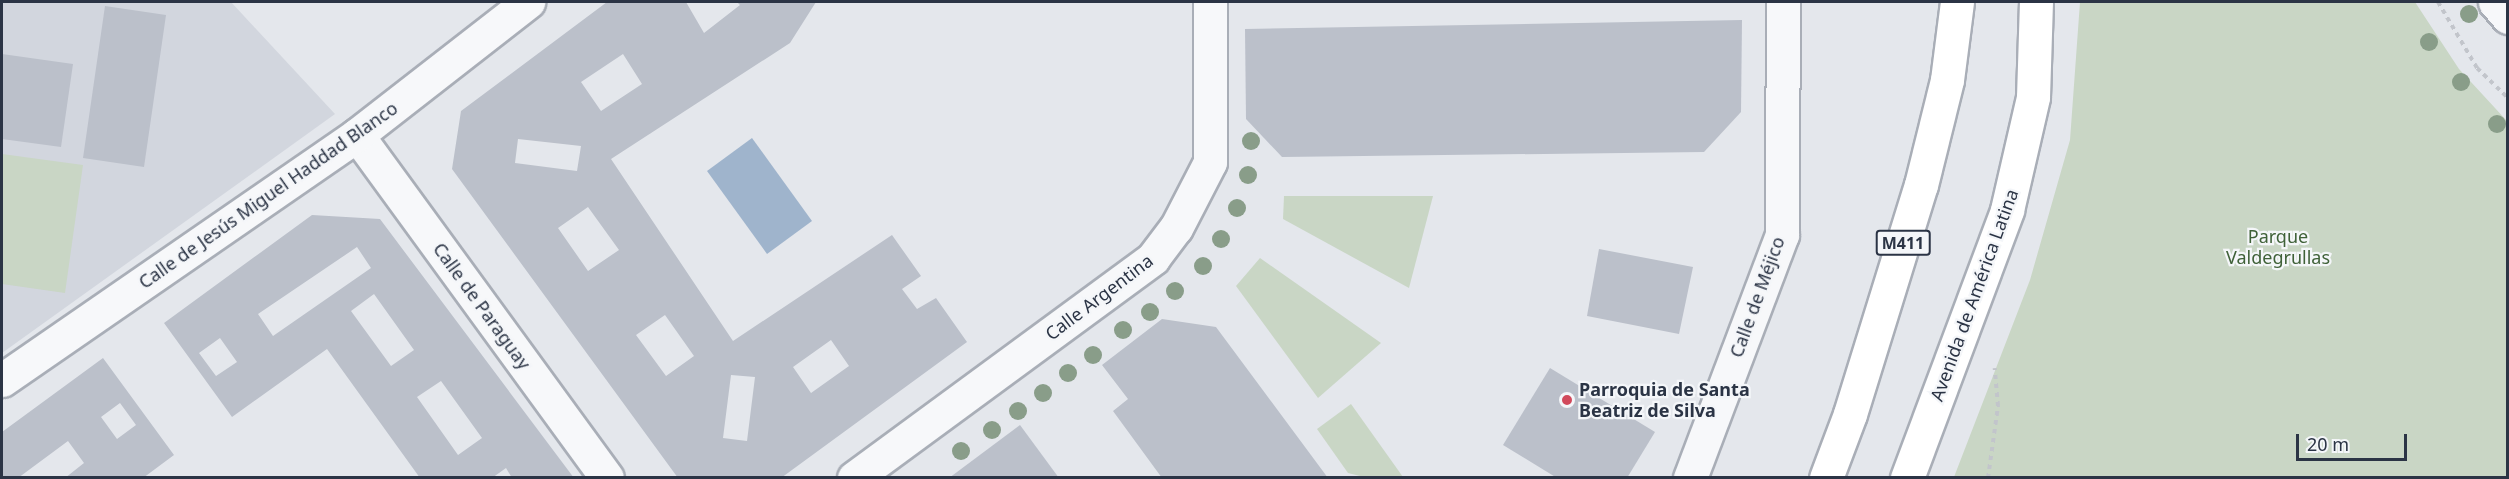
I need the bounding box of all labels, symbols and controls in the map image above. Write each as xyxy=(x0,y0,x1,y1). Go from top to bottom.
street label: Calle de Jesús Miguel Haddad Blanco xyxy=(135,97,401,293)
street label: Avenida de América Latina xyxy=(1926,186,2022,404)
park label: Parque Valdegrullas xyxy=(2226,226,2330,268)
road number: M411 xyxy=(1874,230,1932,256)
street label: Calle de Méjico xyxy=(1725,234,1789,360)
street label: Calle de Paraguay xyxy=(429,239,535,373)
street label: Calle Argentina xyxy=(1041,250,1157,344)
place label: Parroquia de Santa Beatriz de Silva xyxy=(1579,379,1750,422)
marker: Parroquia de Santa Beatriz de Silva xyxy=(1560,393,1574,407)
scale bar xyxy=(2299,422,2410,460)
text: 20 m xyxy=(2307,432,2349,456)

